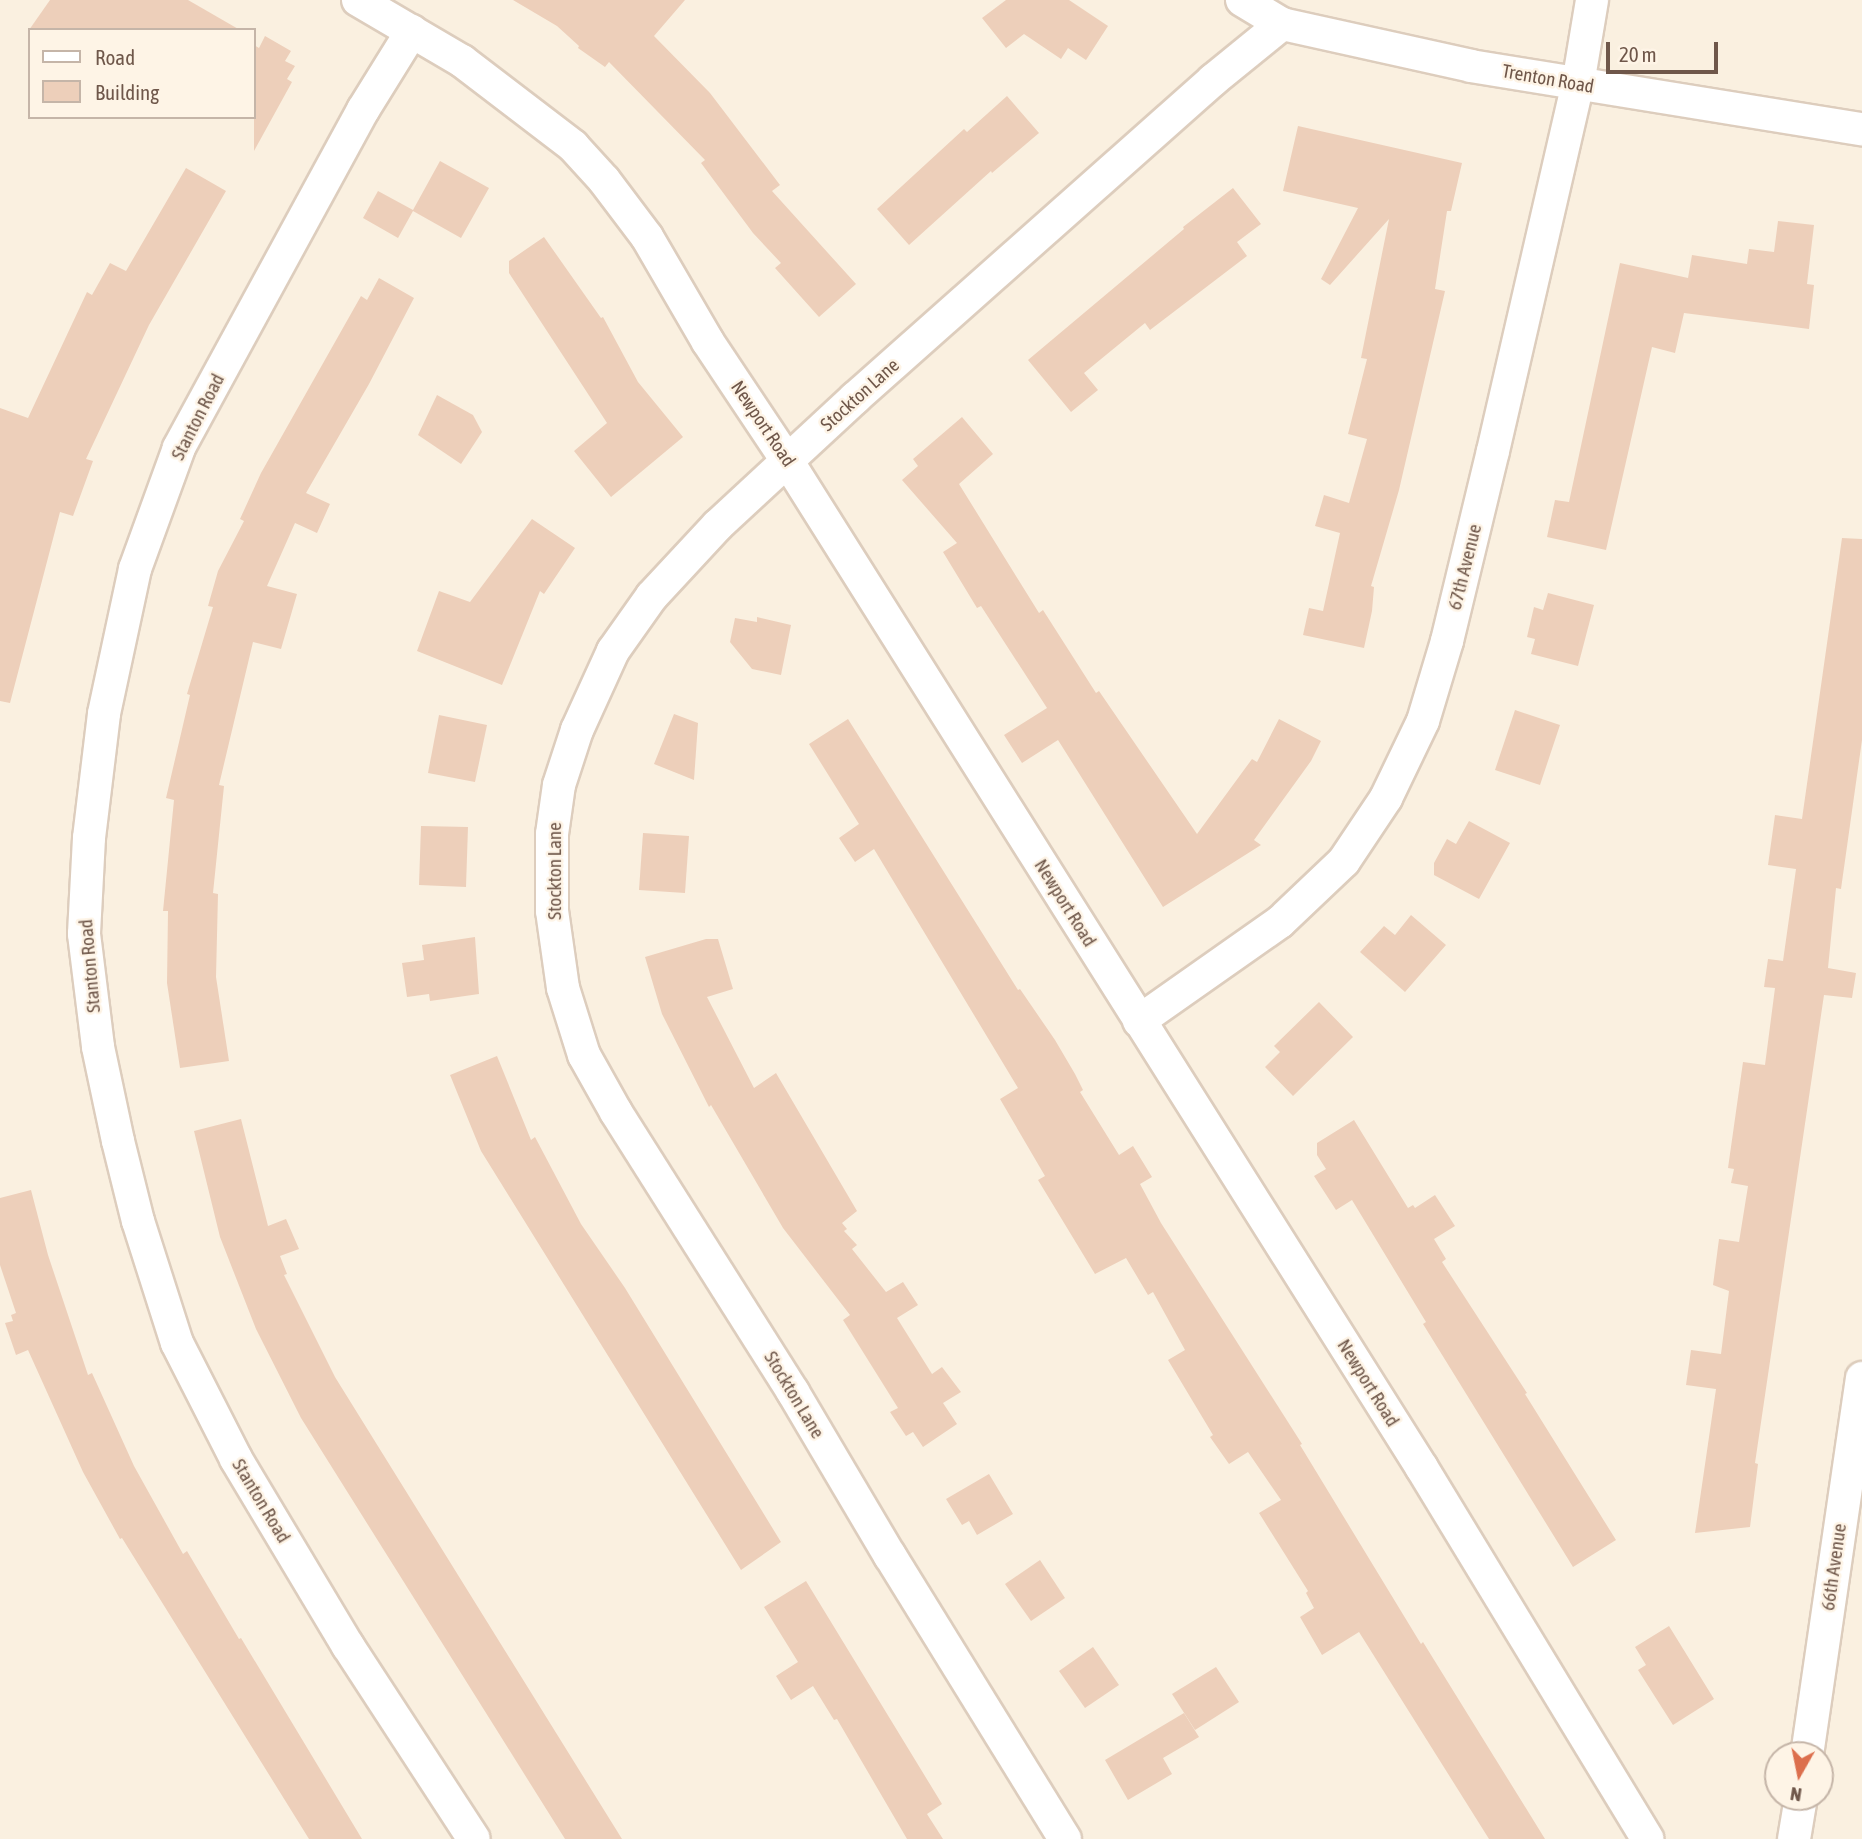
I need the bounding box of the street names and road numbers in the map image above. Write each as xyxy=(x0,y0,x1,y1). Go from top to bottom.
street label: Trenton Road xyxy=(1500,60,1596,98)
street label: Stockton Lane xyxy=(816,354,904,436)
street label: Stanton Road xyxy=(167,370,229,464)
street label: Newport Road xyxy=(726,377,800,471)
street label: 67th Avenue xyxy=(1443,522,1487,612)
street label: Stockton Lane xyxy=(544,822,566,920)
street label: Newport Road xyxy=(1029,855,1101,951)
street label: Stanton Road xyxy=(75,918,105,1014)
street label: Newport Road xyxy=(1332,1335,1404,1431)
street label: Stockton Lane xyxy=(759,1347,829,1443)
street label: Stanton Road xyxy=(227,1455,295,1547)
street label: 66th Avenue xyxy=(1817,1522,1851,1612)

